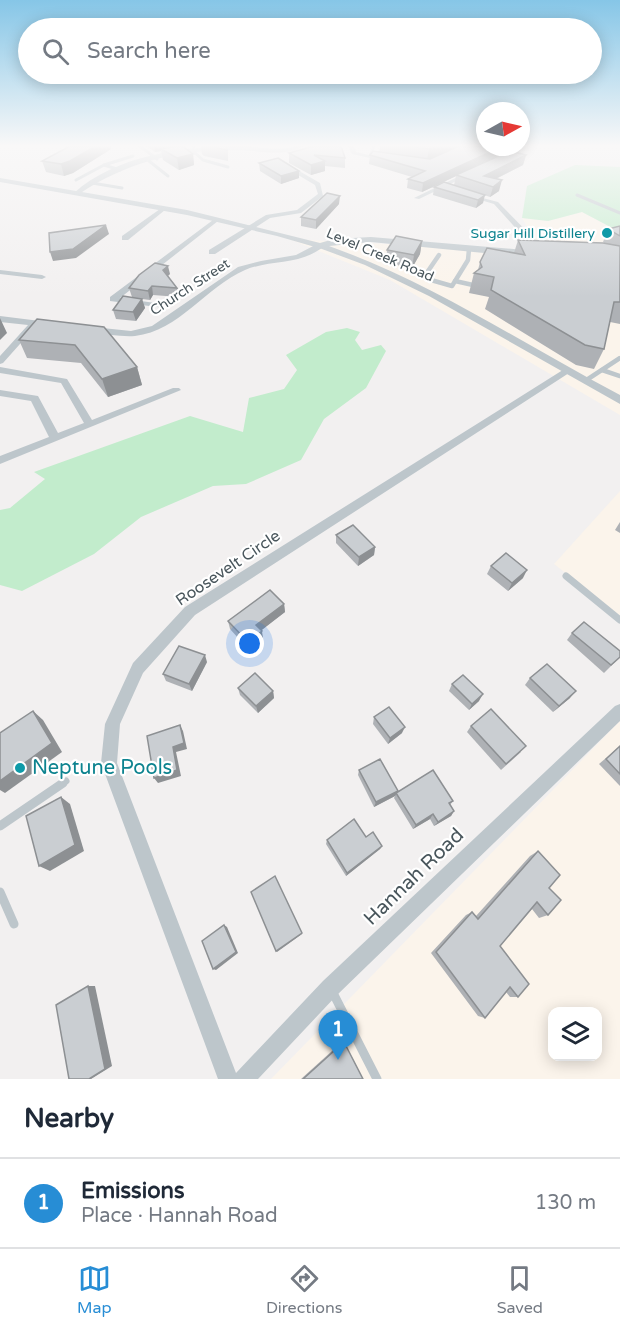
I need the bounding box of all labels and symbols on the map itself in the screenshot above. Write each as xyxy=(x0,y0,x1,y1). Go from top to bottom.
north arrow xyxy=(476,102,530,156)
street label: Level Creek Road xyxy=(324,225,436,285)
place label: Sugar Hill Distillery xyxy=(471,225,595,242)
marker: Sugar Hill Distillery xyxy=(600,226,614,240)
street label: Church Street xyxy=(147,255,234,319)
street label: Roosevelt Circle xyxy=(172,526,284,610)
your location xyxy=(235,629,264,658)
place label: Neptune Pools xyxy=(32,756,172,780)
marker: Neptune Pools xyxy=(13,761,27,775)
street label: Hannah Road xyxy=(359,823,469,931)
pin: 1 xyxy=(318,1010,358,1060)

